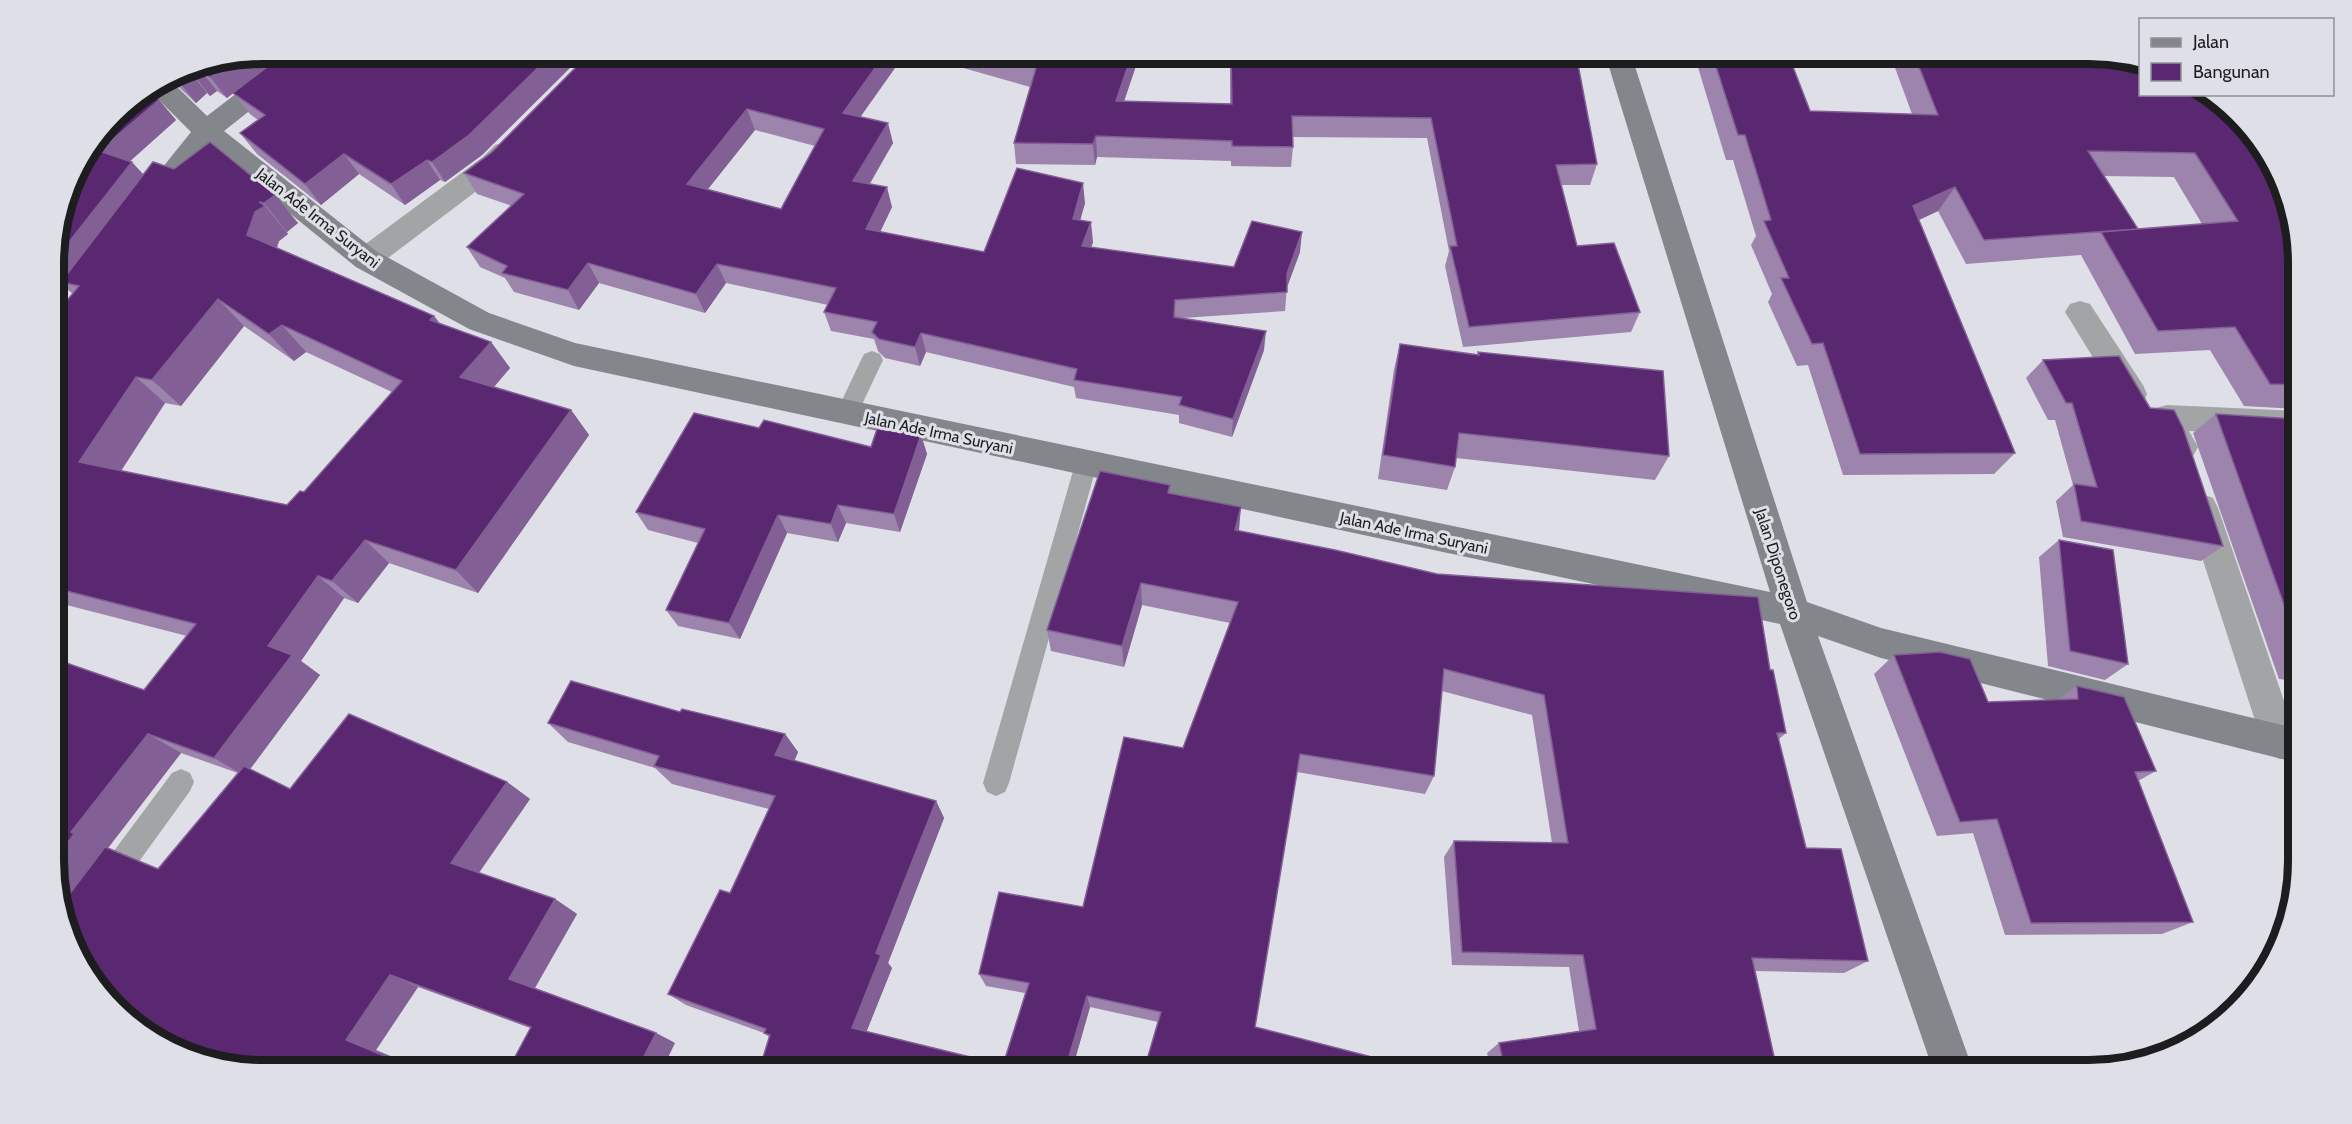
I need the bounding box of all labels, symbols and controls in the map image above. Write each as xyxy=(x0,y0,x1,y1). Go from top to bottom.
legend xyxy=(2139,18,2334,96)
text: Jalan xyxy=(2192,31,2229,53)
text: Bangunan xyxy=(2193,61,2270,83)
street label: Jalan Ade Irma Suryani xyxy=(252,163,383,272)
street label: Jalan Ade Irma Suryani xyxy=(862,408,1015,458)
street label: Jalan Diponegoro xyxy=(1751,505,1805,622)
street label: Jalan Ade Irma Suryani xyxy=(1337,508,1490,558)

